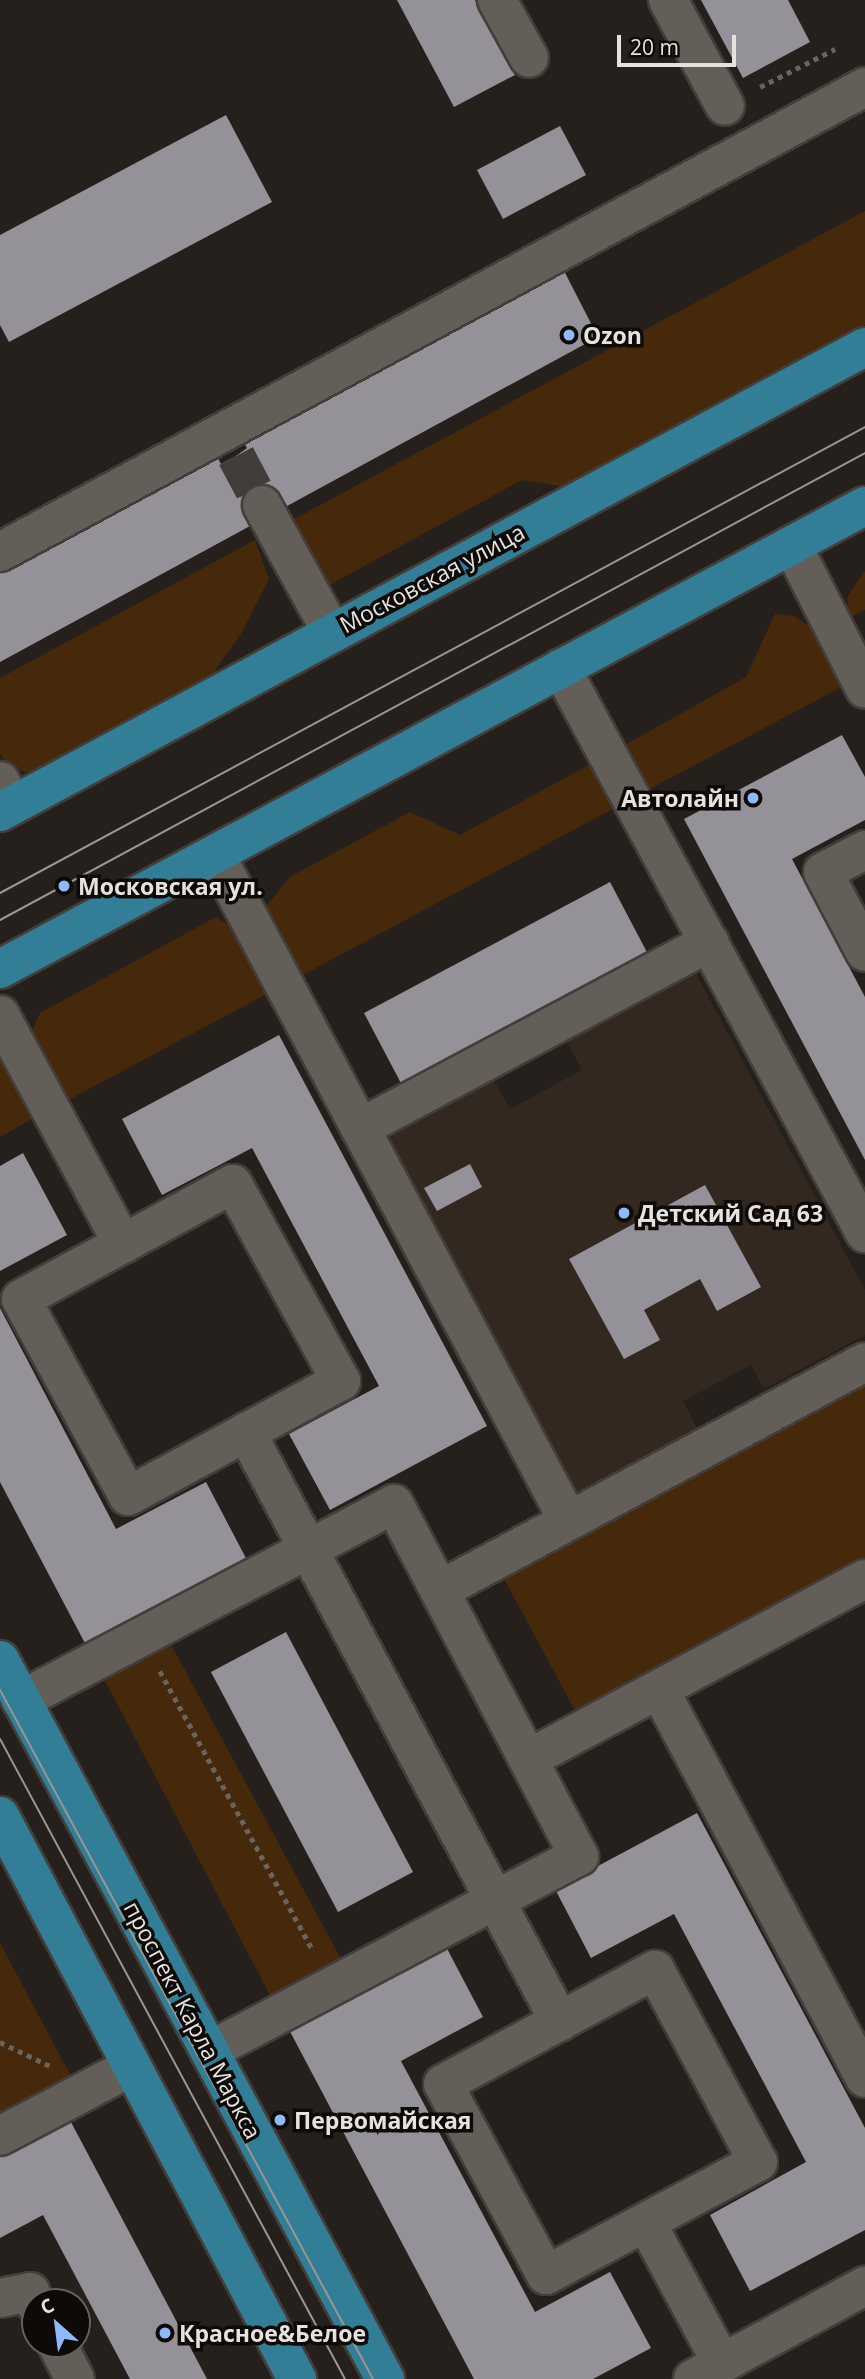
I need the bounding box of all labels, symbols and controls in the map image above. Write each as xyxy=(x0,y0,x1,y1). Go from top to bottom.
scale bar xyxy=(620,21,739,65)
text: 20 m xyxy=(630,33,679,61)
place label: Ozon xyxy=(583,321,642,349)
marker: Ozon xyxy=(561,327,577,343)
street label: Московская улица xyxy=(335,518,529,638)
place label: Автолайн xyxy=(621,784,739,812)
marker: Автолайн xyxy=(745,790,761,806)
place label: Московская ул. xyxy=(78,872,263,900)
marker: Московская ул. xyxy=(56,878,72,894)
place label: Детский Сад 63 xyxy=(638,1199,823,1227)
marker: Детский Сад 63 xyxy=(616,1205,632,1221)
street label: проспект Карла Маркса xyxy=(119,1897,267,2143)
place label: Первомайская xyxy=(294,2106,471,2134)
marker: Первомайская xyxy=(272,2112,288,2128)
north arrow xyxy=(21,2288,91,2358)
text: С xyxy=(36,2292,59,2321)
place label: Красное&Белое xyxy=(179,2319,366,2347)
marker: Красное&Белое xyxy=(157,2325,173,2341)

